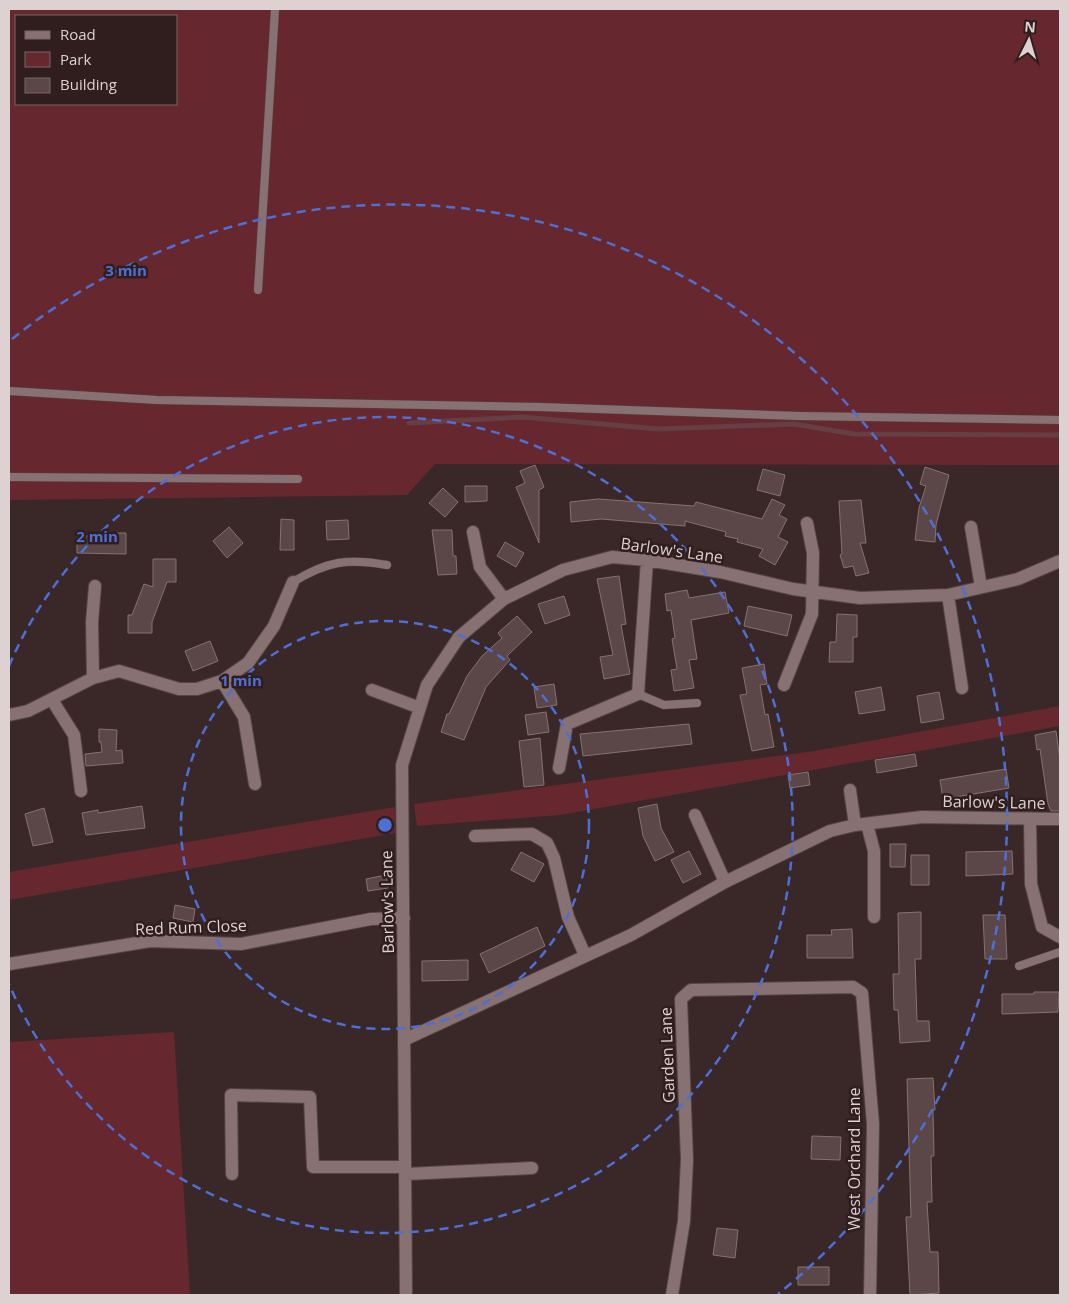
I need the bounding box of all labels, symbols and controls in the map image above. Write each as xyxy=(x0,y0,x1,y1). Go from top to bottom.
legend xyxy=(15,15,178,105)
north arrow xyxy=(1004,15,1054,65)
text: N xyxy=(1024,17,1037,37)
text: Road xyxy=(60,24,96,44)
text: Park xyxy=(60,49,91,69)
text: Building xyxy=(60,74,117,94)
text: 3 min xyxy=(105,260,147,280)
text: 2 min xyxy=(76,526,118,546)
street label: Barlow's Lane xyxy=(619,532,725,568)
text: 1 min xyxy=(220,670,262,690)
street label: Barlow's Lane xyxy=(942,790,1046,814)
centre of rings xyxy=(376,816,394,834)
street label: Barlow's Lane xyxy=(375,850,399,954)
street label: Red Rum Close xyxy=(135,914,247,940)
street label: Garden Lane xyxy=(654,1007,680,1103)
street label: West Orchard Lane xyxy=(843,1087,865,1231)

